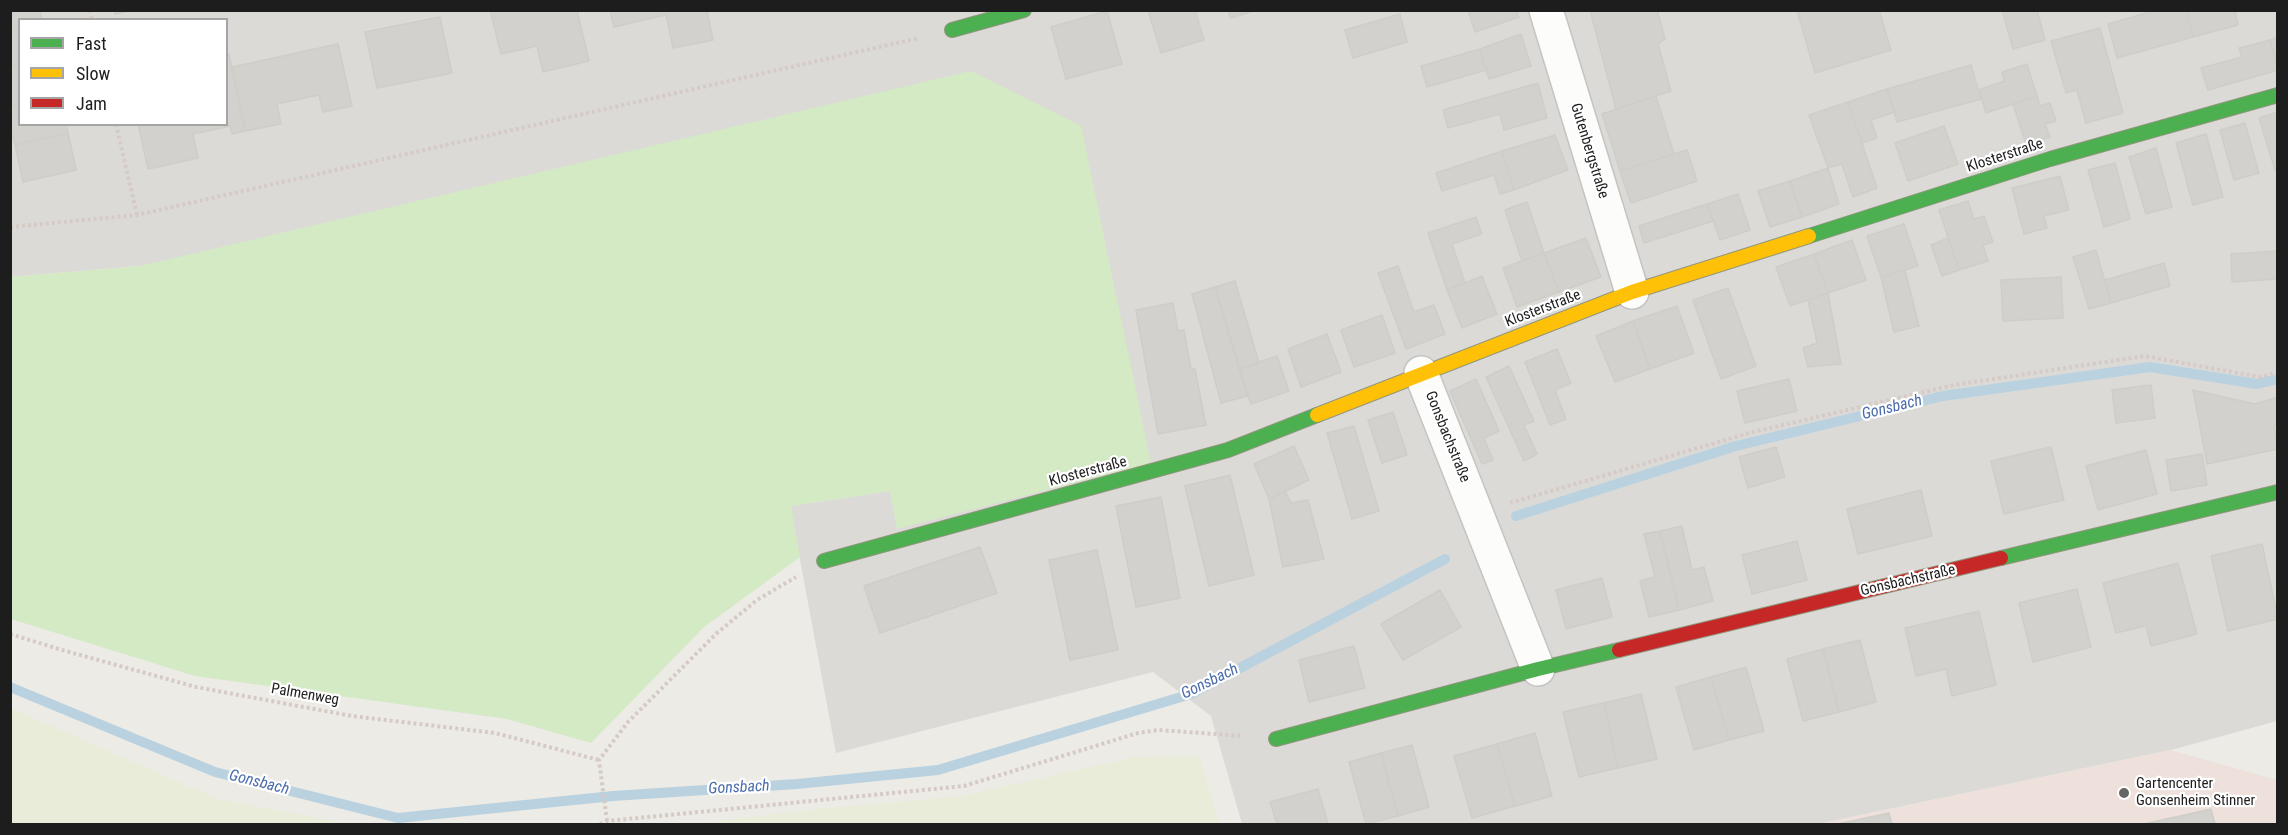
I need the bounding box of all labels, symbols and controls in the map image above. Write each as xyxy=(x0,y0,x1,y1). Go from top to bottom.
legend xyxy=(18,18,228,126)
text: Fast xyxy=(76,33,107,54)
text: Slow xyxy=(76,63,110,84)
text: Jam xyxy=(76,93,107,114)
street label: Gutenbergstraße xyxy=(1566,101,1612,201)
street label: Klosterstraße xyxy=(1964,135,2046,177)
street label: Klosterstraße xyxy=(1503,286,1583,332)
street label: Gonsbachstraße xyxy=(1421,389,1473,485)
water label: Gonsbach xyxy=(1860,391,1924,425)
street label: Klosterstraße xyxy=(1047,453,1129,491)
street label: Gonsbachstraße xyxy=(1859,561,1957,601)
water label: Gonsbach xyxy=(1178,660,1242,704)
street label: Palmenweg xyxy=(270,680,340,710)
water label: Gonsbach xyxy=(227,766,291,800)
place label: Gartencenter Gonsenheim Stinner xyxy=(2136,775,2255,810)
water label: Gonsbach xyxy=(708,777,770,799)
marker: Gartencenter Gonsenheim Stinner xyxy=(2117,786,2131,800)

